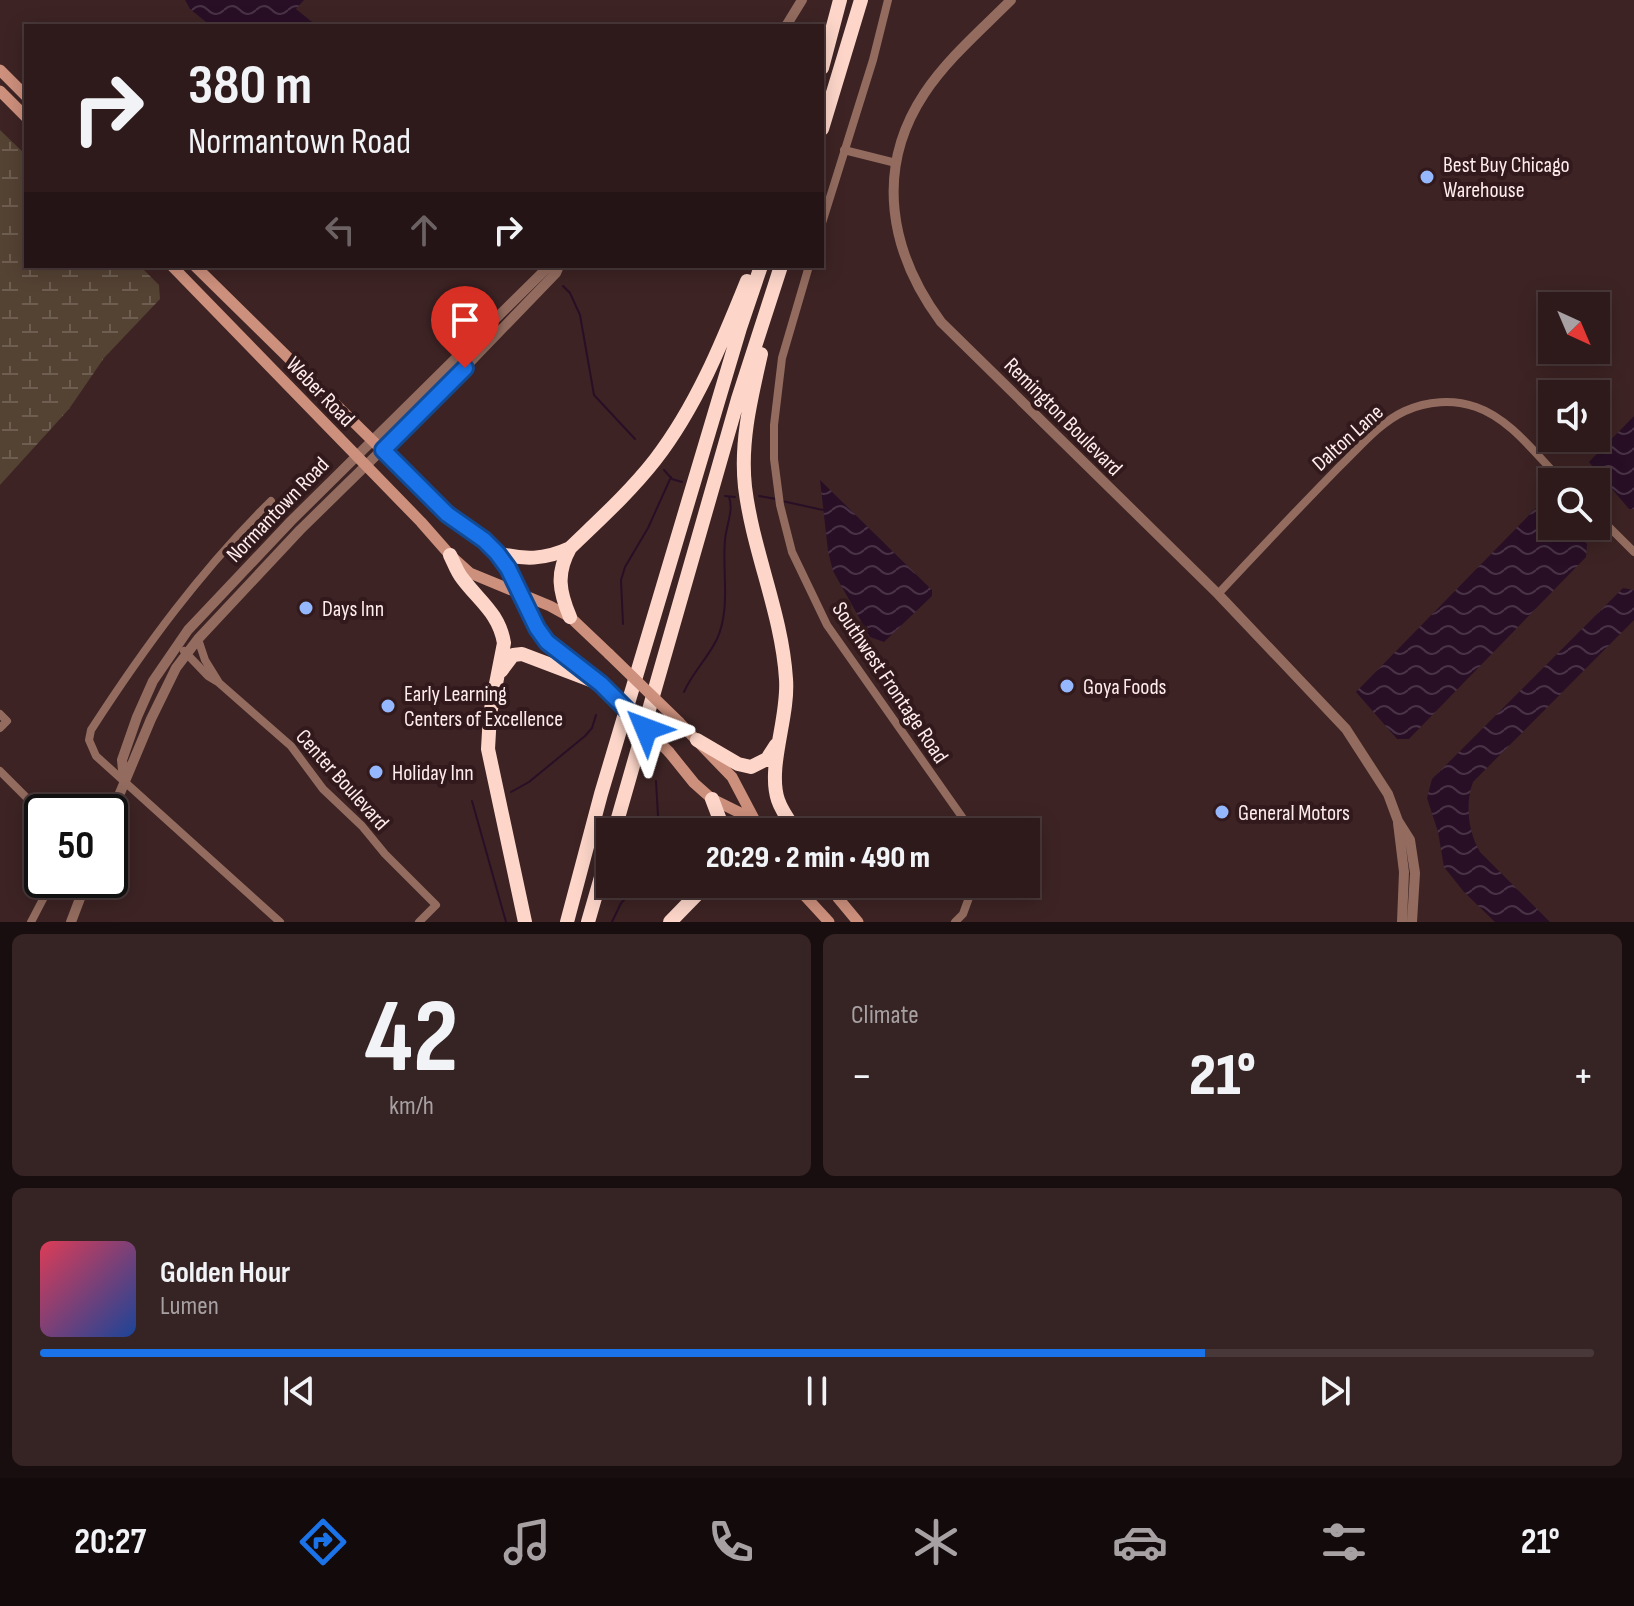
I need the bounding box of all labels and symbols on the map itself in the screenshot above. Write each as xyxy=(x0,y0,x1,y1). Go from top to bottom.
place label: Best Buy Chicago Warehouse xyxy=(1443,152,1570,204)
marker: Best Buy Chicago Warehouse xyxy=(1418,168,1436,186)
pin xyxy=(431,286,499,368)
north arrow xyxy=(1538,292,1610,364)
street label: Weber Road xyxy=(280,351,360,433)
street label: Remington Boulevard xyxy=(998,352,1128,482)
street label: Dalton Lane xyxy=(1307,399,1389,477)
street label: Normantown Road xyxy=(221,452,335,568)
place label: Days Inn xyxy=(322,596,384,623)
street label: Southwest Frontage Road xyxy=(826,597,954,769)
marker: Days Inn xyxy=(297,599,315,617)
place label: Goya Foods xyxy=(1083,674,1167,701)
marker: Goya Foods xyxy=(1058,677,1076,695)
place label: Early Learning Centers of Excellence xyxy=(404,681,563,733)
position arrow xyxy=(604,687,688,771)
marker: Early Learning Centers of Excellence xyxy=(379,697,397,715)
street label: Center Boulevard xyxy=(289,724,394,836)
place label: Holiday Inn xyxy=(392,760,474,787)
marker: Holiday Inn xyxy=(367,763,385,781)
speed limit sign: 50 xyxy=(24,794,128,898)
place label: General Motors xyxy=(1238,800,1350,827)
marker: General Motors xyxy=(1213,803,1231,821)

